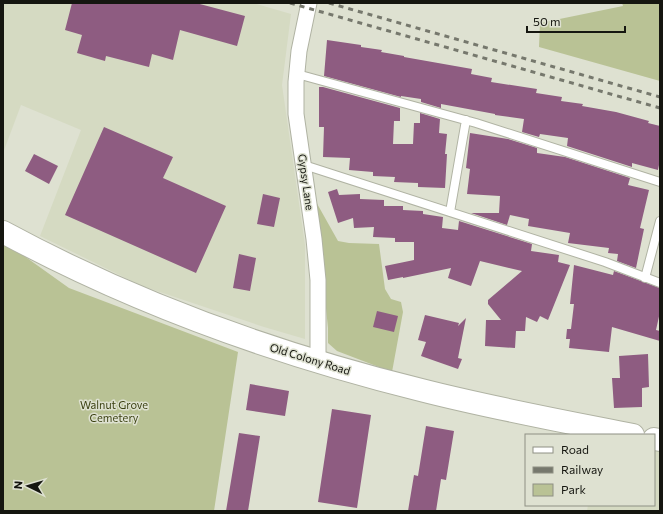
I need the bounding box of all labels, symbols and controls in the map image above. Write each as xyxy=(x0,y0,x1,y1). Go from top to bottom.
scale bar xyxy=(527,8,625,34)
text: 50 m xyxy=(533,14,561,28)
street label: Gypsy Lane xyxy=(296,153,317,211)
street label: Old Colony Road xyxy=(268,340,352,377)
park label: Walnut Grove Cemetery xyxy=(80,398,148,424)
legend xyxy=(525,434,655,506)
text: Road xyxy=(561,442,589,456)
text: Railway xyxy=(561,462,603,476)
north arrow xyxy=(8,466,48,506)
text: N xyxy=(11,480,24,490)
text: Park xyxy=(561,482,587,496)

